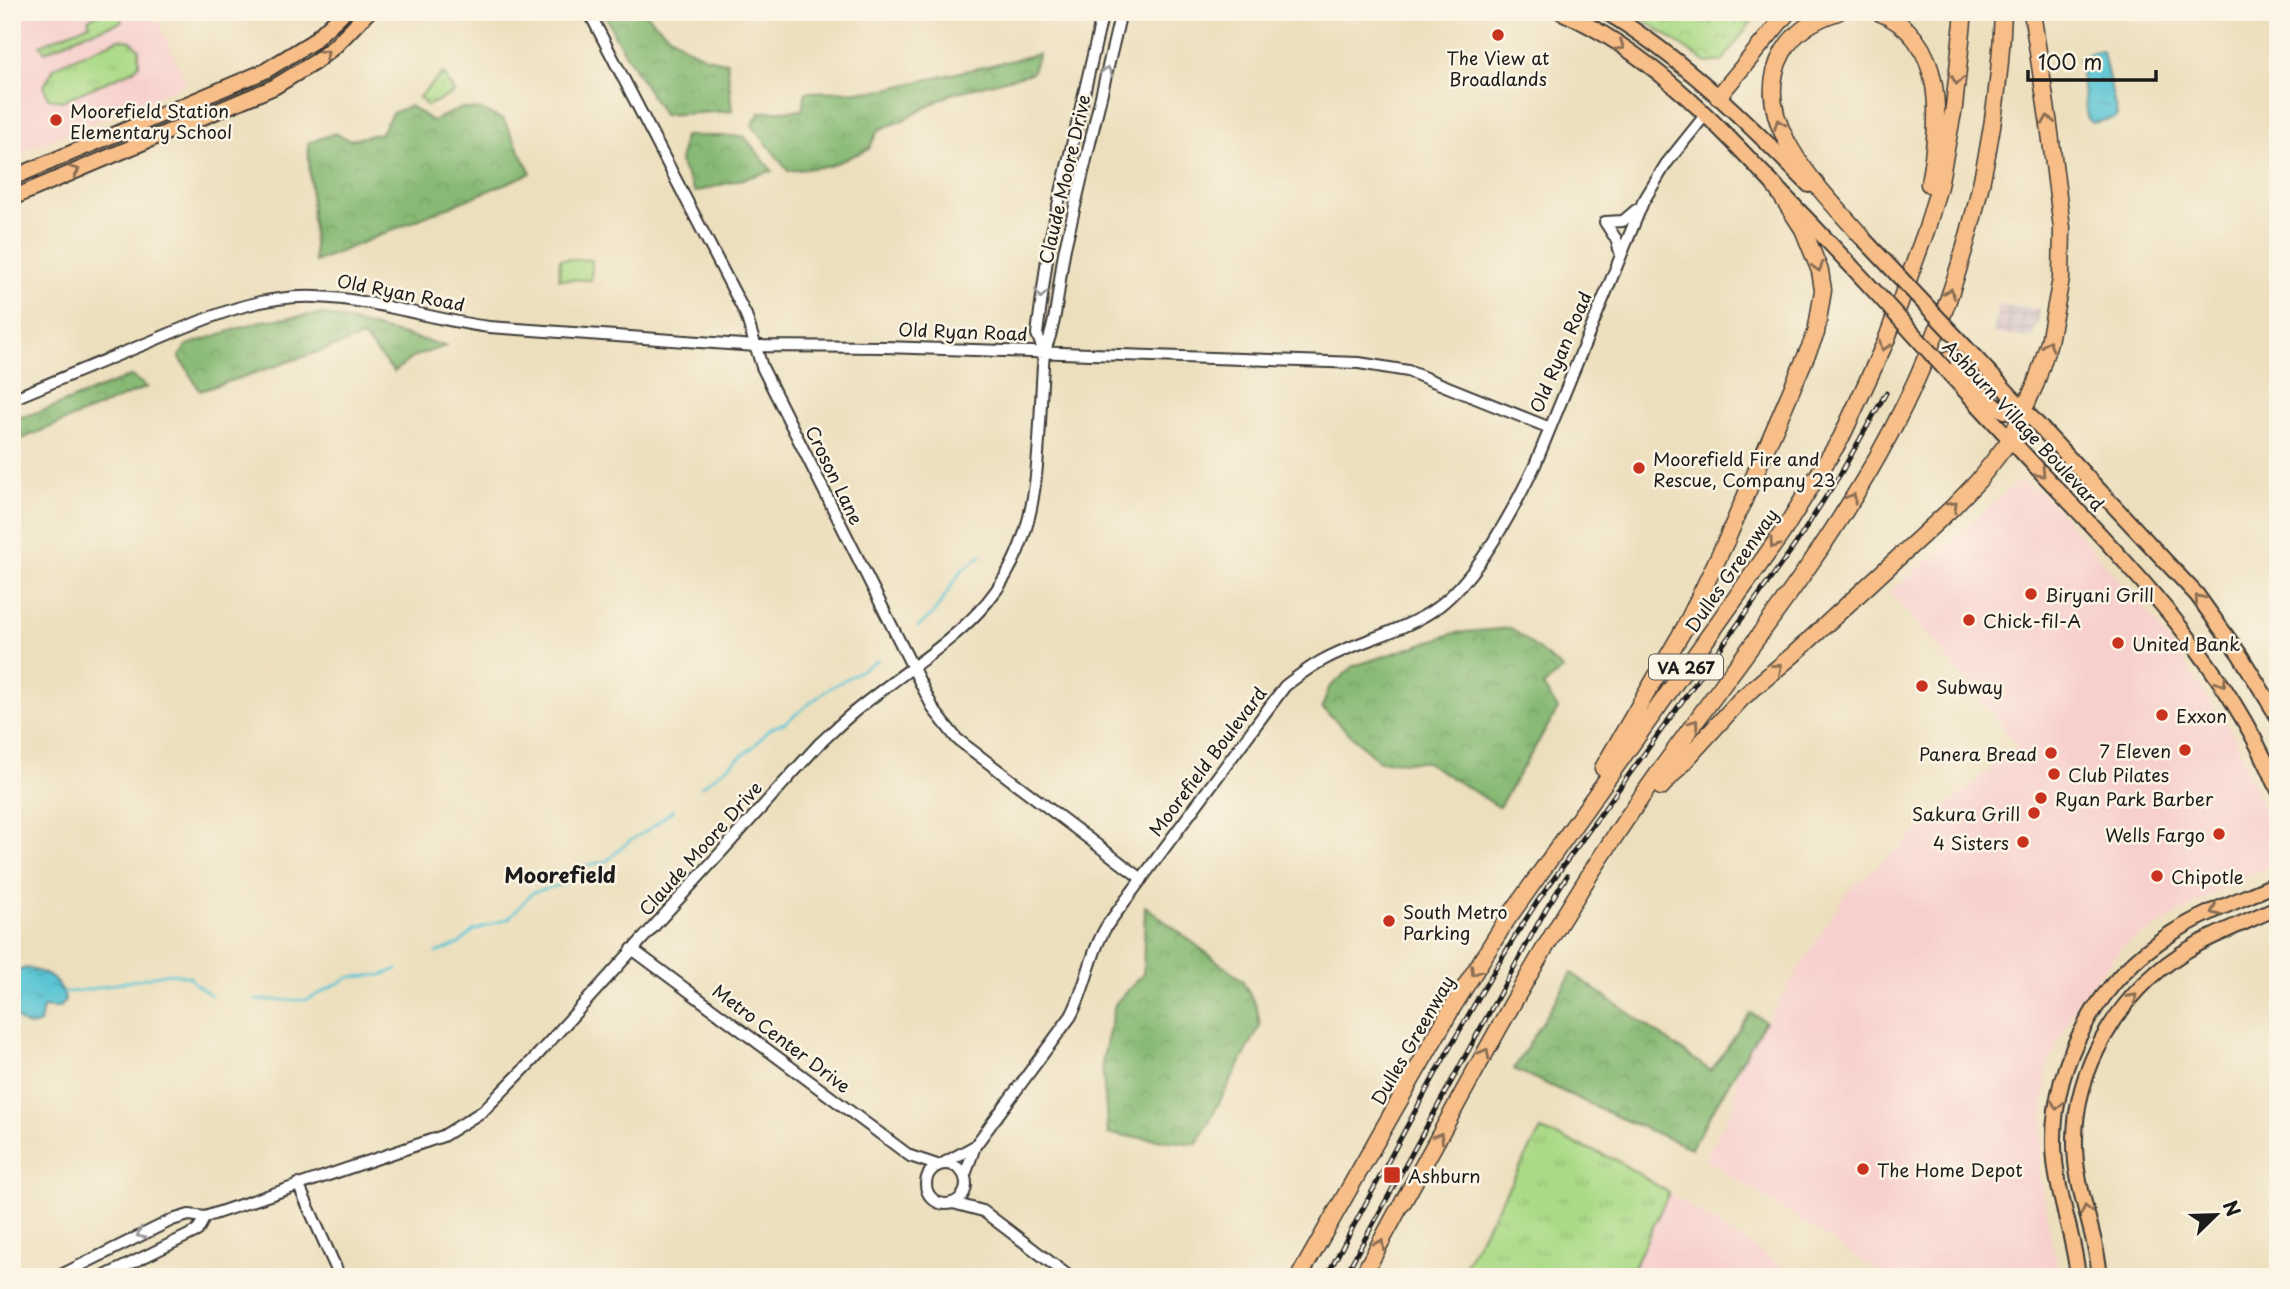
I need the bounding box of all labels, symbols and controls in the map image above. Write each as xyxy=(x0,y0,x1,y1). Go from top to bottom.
marker: The View at Broadlands xyxy=(1490,27,1506,43)
one-way arrow xyxy=(1612,38,1625,50)
scale bar xyxy=(2028,38,2155,82)
place label: The View at Broadlands xyxy=(1447,44,1549,92)
text: 100 m xyxy=(2038,45,2102,77)
one-way arrow xyxy=(317,50,329,63)
one-way arrow xyxy=(1098,66,1113,78)
one-way arrow xyxy=(1950,74,1965,86)
street label: Claude Moore Drive xyxy=(1031,92,1097,266)
place label: Moorefield Station Elementary School xyxy=(70,97,232,145)
marker: Moorefield Station Elementary School xyxy=(48,112,64,128)
one-way arrow xyxy=(2041,114,2056,126)
one-way arrow xyxy=(1773,118,1787,130)
one-way arrow xyxy=(68,166,80,180)
one-way arrow xyxy=(1809,261,1824,273)
street label: Old Ryan Road xyxy=(335,266,467,318)
street label: Old Ryan Road xyxy=(1522,287,1598,417)
one-way arrow xyxy=(1941,287,1955,299)
one-way arrow xyxy=(1034,288,1049,300)
street label: Old Ryan Road xyxy=(898,315,1028,347)
street label: Ashburn Village Boulevard xyxy=(1937,333,2111,517)
one-way arrow xyxy=(1879,339,1893,351)
one-way arrow xyxy=(2040,339,2055,351)
street label: Croson Lane xyxy=(799,421,871,529)
place label: Moorefield Fire and Rescue, Company 23 xyxy=(1653,445,1836,493)
marker: Moorefield Fire and Rescue, Company 23 xyxy=(1631,460,1647,476)
one-way arrow xyxy=(2033,465,2046,478)
one-way arrow xyxy=(1843,492,1856,505)
one-way arrow xyxy=(1945,501,1958,514)
street label: Dulles Greenway xyxy=(1678,502,1784,638)
one-way arrow xyxy=(1770,536,1782,549)
place label: Biryani Grill xyxy=(2045,581,2154,608)
marker: Biryani Grill xyxy=(2023,586,2039,602)
one-way arrow xyxy=(2195,595,2208,607)
place label: Chick-fil-A xyxy=(1983,607,2081,634)
marker: Chick-fil-A xyxy=(1961,612,1977,628)
place label: United Bank xyxy=(2132,630,2240,657)
marker: United Bank xyxy=(2110,635,2126,651)
road number: VA 267 xyxy=(1649,654,1723,680)
one-way arrow xyxy=(1770,664,1783,676)
place label: Subway xyxy=(1936,673,2003,700)
one-way arrow xyxy=(2213,675,2226,688)
marker: Subway xyxy=(1914,678,1930,694)
street label: Moorefield Boulevard xyxy=(1142,680,1272,842)
place label: Exxon xyxy=(2176,702,2227,729)
marker: Exxon xyxy=(2154,707,2170,723)
one-way arrow xyxy=(1686,720,1698,732)
place label: 7 Eleven xyxy=(2100,737,2171,764)
place label: Panera Bread xyxy=(1919,740,2037,767)
marker: 7 Eleven xyxy=(2177,742,2193,758)
marker: Panera Bread xyxy=(2043,745,2059,761)
place label: Club Pilates xyxy=(2068,761,2169,788)
marker: Club Pilates xyxy=(2046,766,2062,782)
street label: Claude Moore Drive xyxy=(632,775,768,921)
place label: Ryan Park Barber xyxy=(2055,785,2214,812)
marker: Ryan Park Barber xyxy=(2033,790,2049,806)
place label: Sakura Grill xyxy=(1912,800,2020,827)
marker: Sakura Grill xyxy=(2026,805,2042,821)
place label: Wells Fargo xyxy=(2105,821,2205,848)
marker: Wells Fargo xyxy=(2211,826,2227,842)
place label: 4 Sisters xyxy=(1933,829,2009,856)
marker: 4 Sisters xyxy=(2015,834,2031,850)
district label: Moorefield xyxy=(504,858,616,890)
place label: Chipotle xyxy=(2171,863,2244,890)
marker: Chipotle xyxy=(2149,868,2165,884)
place label: South Metro Parking xyxy=(1403,898,1508,946)
one-way arrow xyxy=(2210,903,2223,917)
marker: South Metro Parking xyxy=(1381,913,1397,929)
one-way arrow xyxy=(1470,963,1483,976)
street label: Dulles Greenway xyxy=(1364,970,1460,1110)
street label: Metro Center Drive xyxy=(707,977,857,1099)
one-way arrow xyxy=(2125,993,2137,1006)
one-way arrow xyxy=(1477,1048,1490,1060)
one-way arrow xyxy=(2050,1099,2065,1111)
one-way arrow xyxy=(1431,1132,1444,1144)
place label: The Home Depot xyxy=(1877,1156,2023,1183)
marker: The Home Depot xyxy=(1855,1161,1871,1177)
place label: Ashburn xyxy=(1408,1162,1481,1189)
marker: Ashburn xyxy=(1382,1165,1402,1185)
north arrow xyxy=(2182,1180,2252,1250)
text: N xyxy=(2217,1196,2248,1220)
one-way arrow xyxy=(2080,1204,2094,1216)
one-way arrow xyxy=(136,1226,148,1240)
one-way arrow xyxy=(1371,1239,1385,1252)

